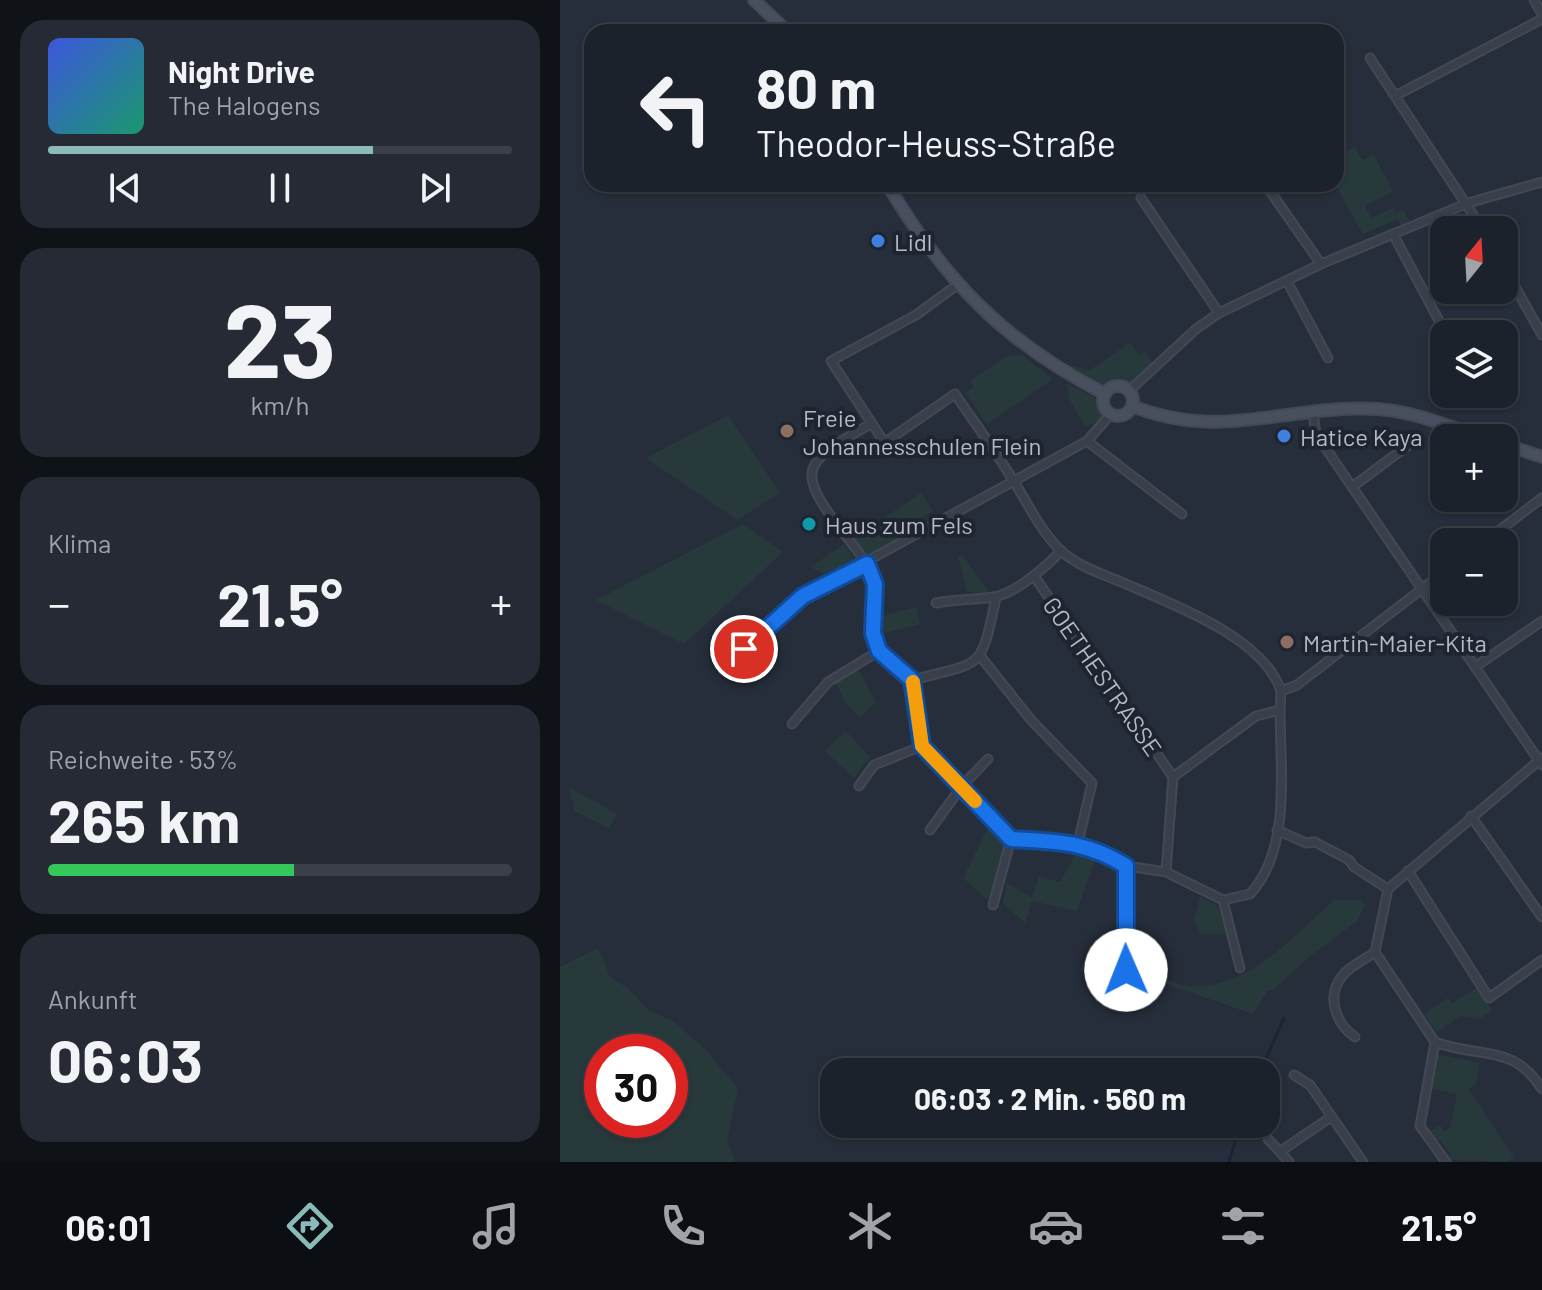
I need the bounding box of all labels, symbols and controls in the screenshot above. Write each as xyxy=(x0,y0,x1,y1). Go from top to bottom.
text: Night Drive xyxy=(168,53,315,89)
text: 80 m xyxy=(756,53,876,120)
icon: left xyxy=(624,56,728,160)
text: The Halogens xyxy=(168,89,320,120)
text: Theodor-Heuss-Straße xyxy=(756,121,1116,164)
icon: previous xyxy=(103,166,147,210)
icon: pause xyxy=(258,166,302,210)
icon: next xyxy=(413,166,457,210)
north arrow xyxy=(1430,216,1518,304)
map controls xyxy=(1430,216,1518,616)
place label: Lidl xyxy=(894,227,932,256)
marker: Lidl xyxy=(869,232,887,250)
text: 23 xyxy=(224,274,336,399)
button: layers xyxy=(1430,320,1518,408)
text: km/h xyxy=(251,389,309,420)
place label: Freie Johannesschulen Flein xyxy=(803,403,1041,460)
marker: Freie Johannesschulen Flein xyxy=(778,422,796,440)
place label: Hatice Kaya xyxy=(1300,422,1423,451)
button: + xyxy=(1430,424,1518,512)
marker: Hatice Kaya xyxy=(1275,427,1293,445)
place label: Haus zum Fels xyxy=(825,510,973,539)
marker: Haus zum Fels xyxy=(800,515,818,533)
text: Klima xyxy=(48,527,111,558)
button: − xyxy=(1430,528,1518,616)
text: 21.5° xyxy=(217,567,343,639)
text: − xyxy=(48,576,70,629)
text: + xyxy=(490,576,512,629)
street label: GOETHESTRASSE xyxy=(1037,591,1169,761)
pin xyxy=(710,615,778,683)
icon: arrive xyxy=(722,627,766,671)
place label: Martin-Maier-Kita xyxy=(1303,628,1487,657)
marker: Martin-Maier-Kita xyxy=(1278,633,1296,651)
text: Reichweite · 53% xyxy=(48,743,238,774)
text: 265 km xyxy=(48,783,240,855)
position arrow xyxy=(1084,928,1168,1012)
text: Ankunft xyxy=(48,983,137,1014)
text: 06:03 xyxy=(48,1023,203,1095)
speed limit sign: 30 xyxy=(584,1034,688,1138)
text: 06:03 · 2 Min. · 560 m xyxy=(914,1080,1186,1116)
icon: directions xyxy=(282,1198,338,1254)
icon: music xyxy=(468,1198,524,1254)
icon: phone xyxy=(655,1198,711,1254)
icon: climate xyxy=(842,1198,898,1254)
icon: car xyxy=(1028,1198,1084,1254)
icon: filters xyxy=(1215,1198,1271,1254)
text: 06:01 xyxy=(65,1205,151,1248)
text: 21.5° xyxy=(1401,1205,1477,1248)

